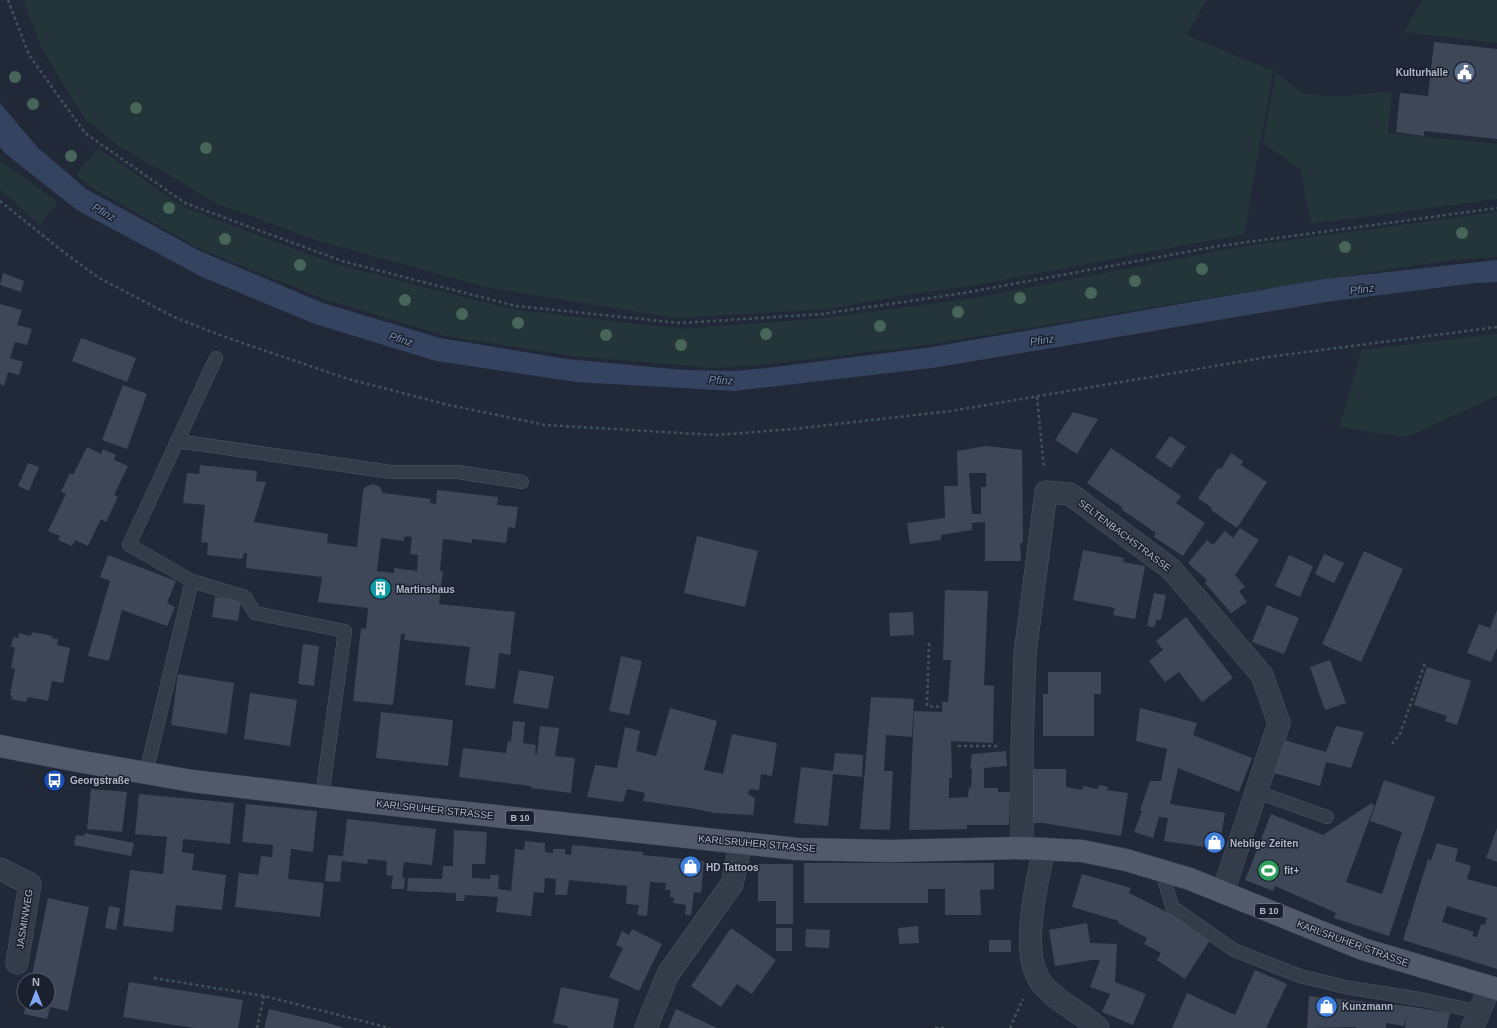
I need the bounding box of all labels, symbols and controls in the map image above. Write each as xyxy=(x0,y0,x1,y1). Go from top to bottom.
public building icon: Kulturhalle xyxy=(1451,59,1477,85)
place label: Kulturhalle xyxy=(1396,67,1448,78)
water label: Pfinz xyxy=(90,201,118,223)
water label: Pfinz xyxy=(1349,281,1375,296)
water label: Pfinz xyxy=(388,330,415,348)
water label: Pfinz xyxy=(1029,332,1056,348)
water label: Pfinz xyxy=(708,373,734,387)
street label: SELTENBACHSTRASSE xyxy=(1076,497,1173,574)
building icon: Martinshaus xyxy=(367,576,393,602)
place label: Martinshaus xyxy=(396,584,455,595)
bus stop icon: Georgstraße xyxy=(41,767,67,793)
place label: Georgstraße xyxy=(70,775,130,786)
street label: KARLSRUHER STRASSE xyxy=(376,798,494,821)
road number: B 10 xyxy=(506,811,534,825)
shop icon: Neblige Zeiten xyxy=(1201,830,1227,856)
street label: KARLSRUHER STRASSE xyxy=(698,833,816,854)
place label: Neblige Zeiten xyxy=(1230,838,1298,849)
shop icon: HD Tattoos xyxy=(677,854,703,880)
sports icon: fit+ xyxy=(1255,857,1281,883)
place label: HD Tattoos xyxy=(706,862,759,873)
place label: fit+ xyxy=(1284,865,1299,876)
street label: JASMINWEG xyxy=(14,888,35,950)
road number: B 10 xyxy=(1255,904,1283,918)
street label: KARLSRUHER STRASSE xyxy=(1296,918,1410,969)
north arrow xyxy=(16,972,56,1012)
text: N xyxy=(32,976,40,988)
shop icon: Kunzmann xyxy=(1314,993,1340,1019)
place label: Kunzmann xyxy=(1342,1001,1393,1012)

